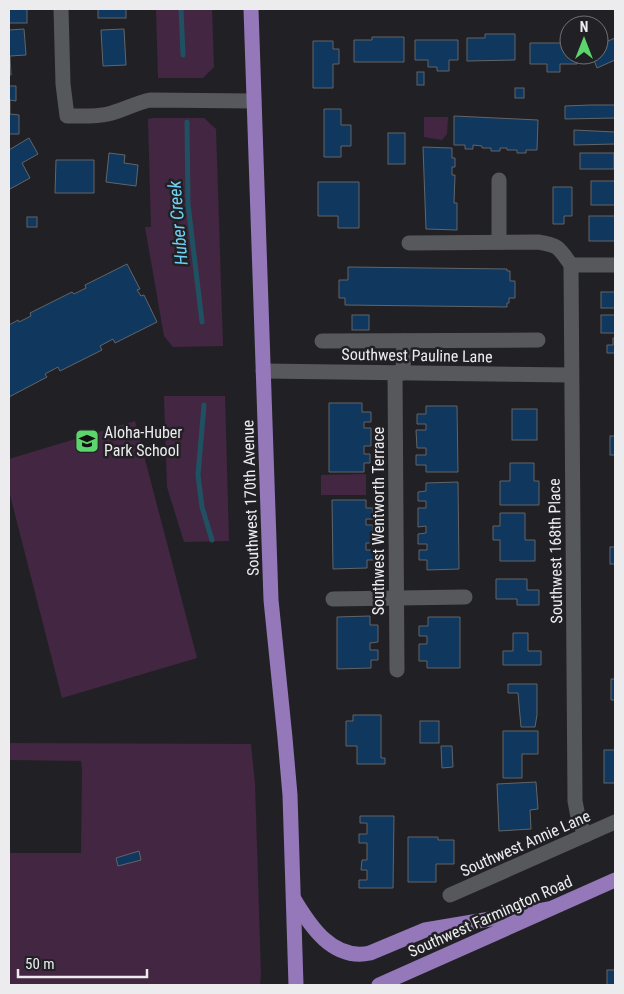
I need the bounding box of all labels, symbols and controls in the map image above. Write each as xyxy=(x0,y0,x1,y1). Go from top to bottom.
north arrow xyxy=(559,15,609,65)
text: N xyxy=(580,19,588,35)
water label: Huber Creek xyxy=(163,179,192,266)
street label: Southwest Pauline Lane xyxy=(341,345,493,366)
street label: Southwest 170th Avenue xyxy=(238,420,263,576)
place label: Aloha-Huber Park School xyxy=(104,423,182,460)
street label: Southwest Wentworth Terrace xyxy=(369,427,388,615)
school or university icon: Aloha-Huber Park School xyxy=(74,428,100,454)
street label: Southwest 168th Place xyxy=(545,478,566,624)
street label: Southwest Annie Lane xyxy=(457,806,593,881)
street label: Southwest Farmington Road xyxy=(405,872,575,961)
scale bar xyxy=(18,946,146,978)
text: 50 m xyxy=(25,955,55,973)

